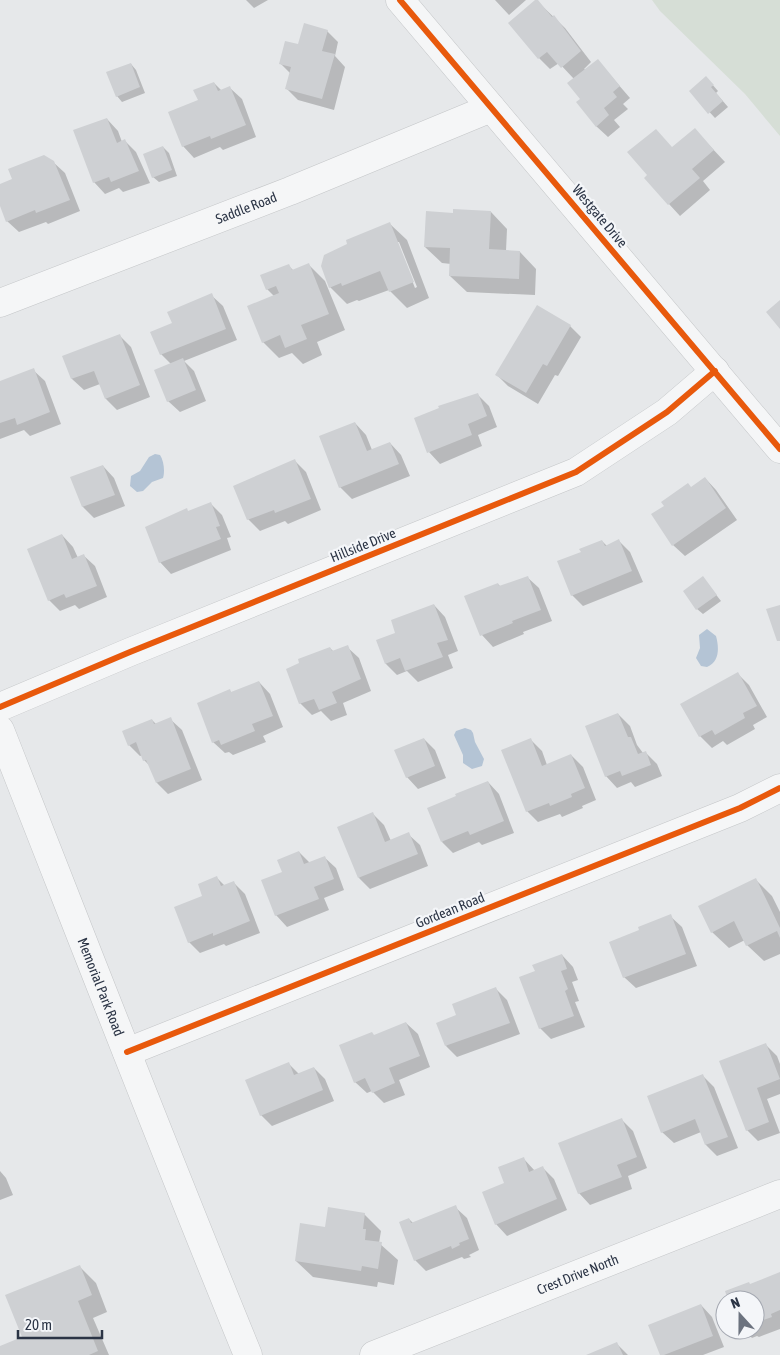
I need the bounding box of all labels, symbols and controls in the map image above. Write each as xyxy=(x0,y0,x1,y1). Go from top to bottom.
street label: Westgate Drive xyxy=(569,181,631,251)
street label: Saddle Road xyxy=(213,189,279,227)
street label: Hillside Drive xyxy=(328,525,398,565)
street label: Gordean Road xyxy=(413,889,487,931)
street label: Memorial Park Road xyxy=(74,935,127,1038)
street label: Crest Drive North xyxy=(534,1251,621,1298)
north arrow xyxy=(715,1290,765,1340)
text: N xyxy=(729,1294,742,1312)
scale bar xyxy=(18,1308,101,1340)
text: 20 m xyxy=(25,1316,52,1333)

